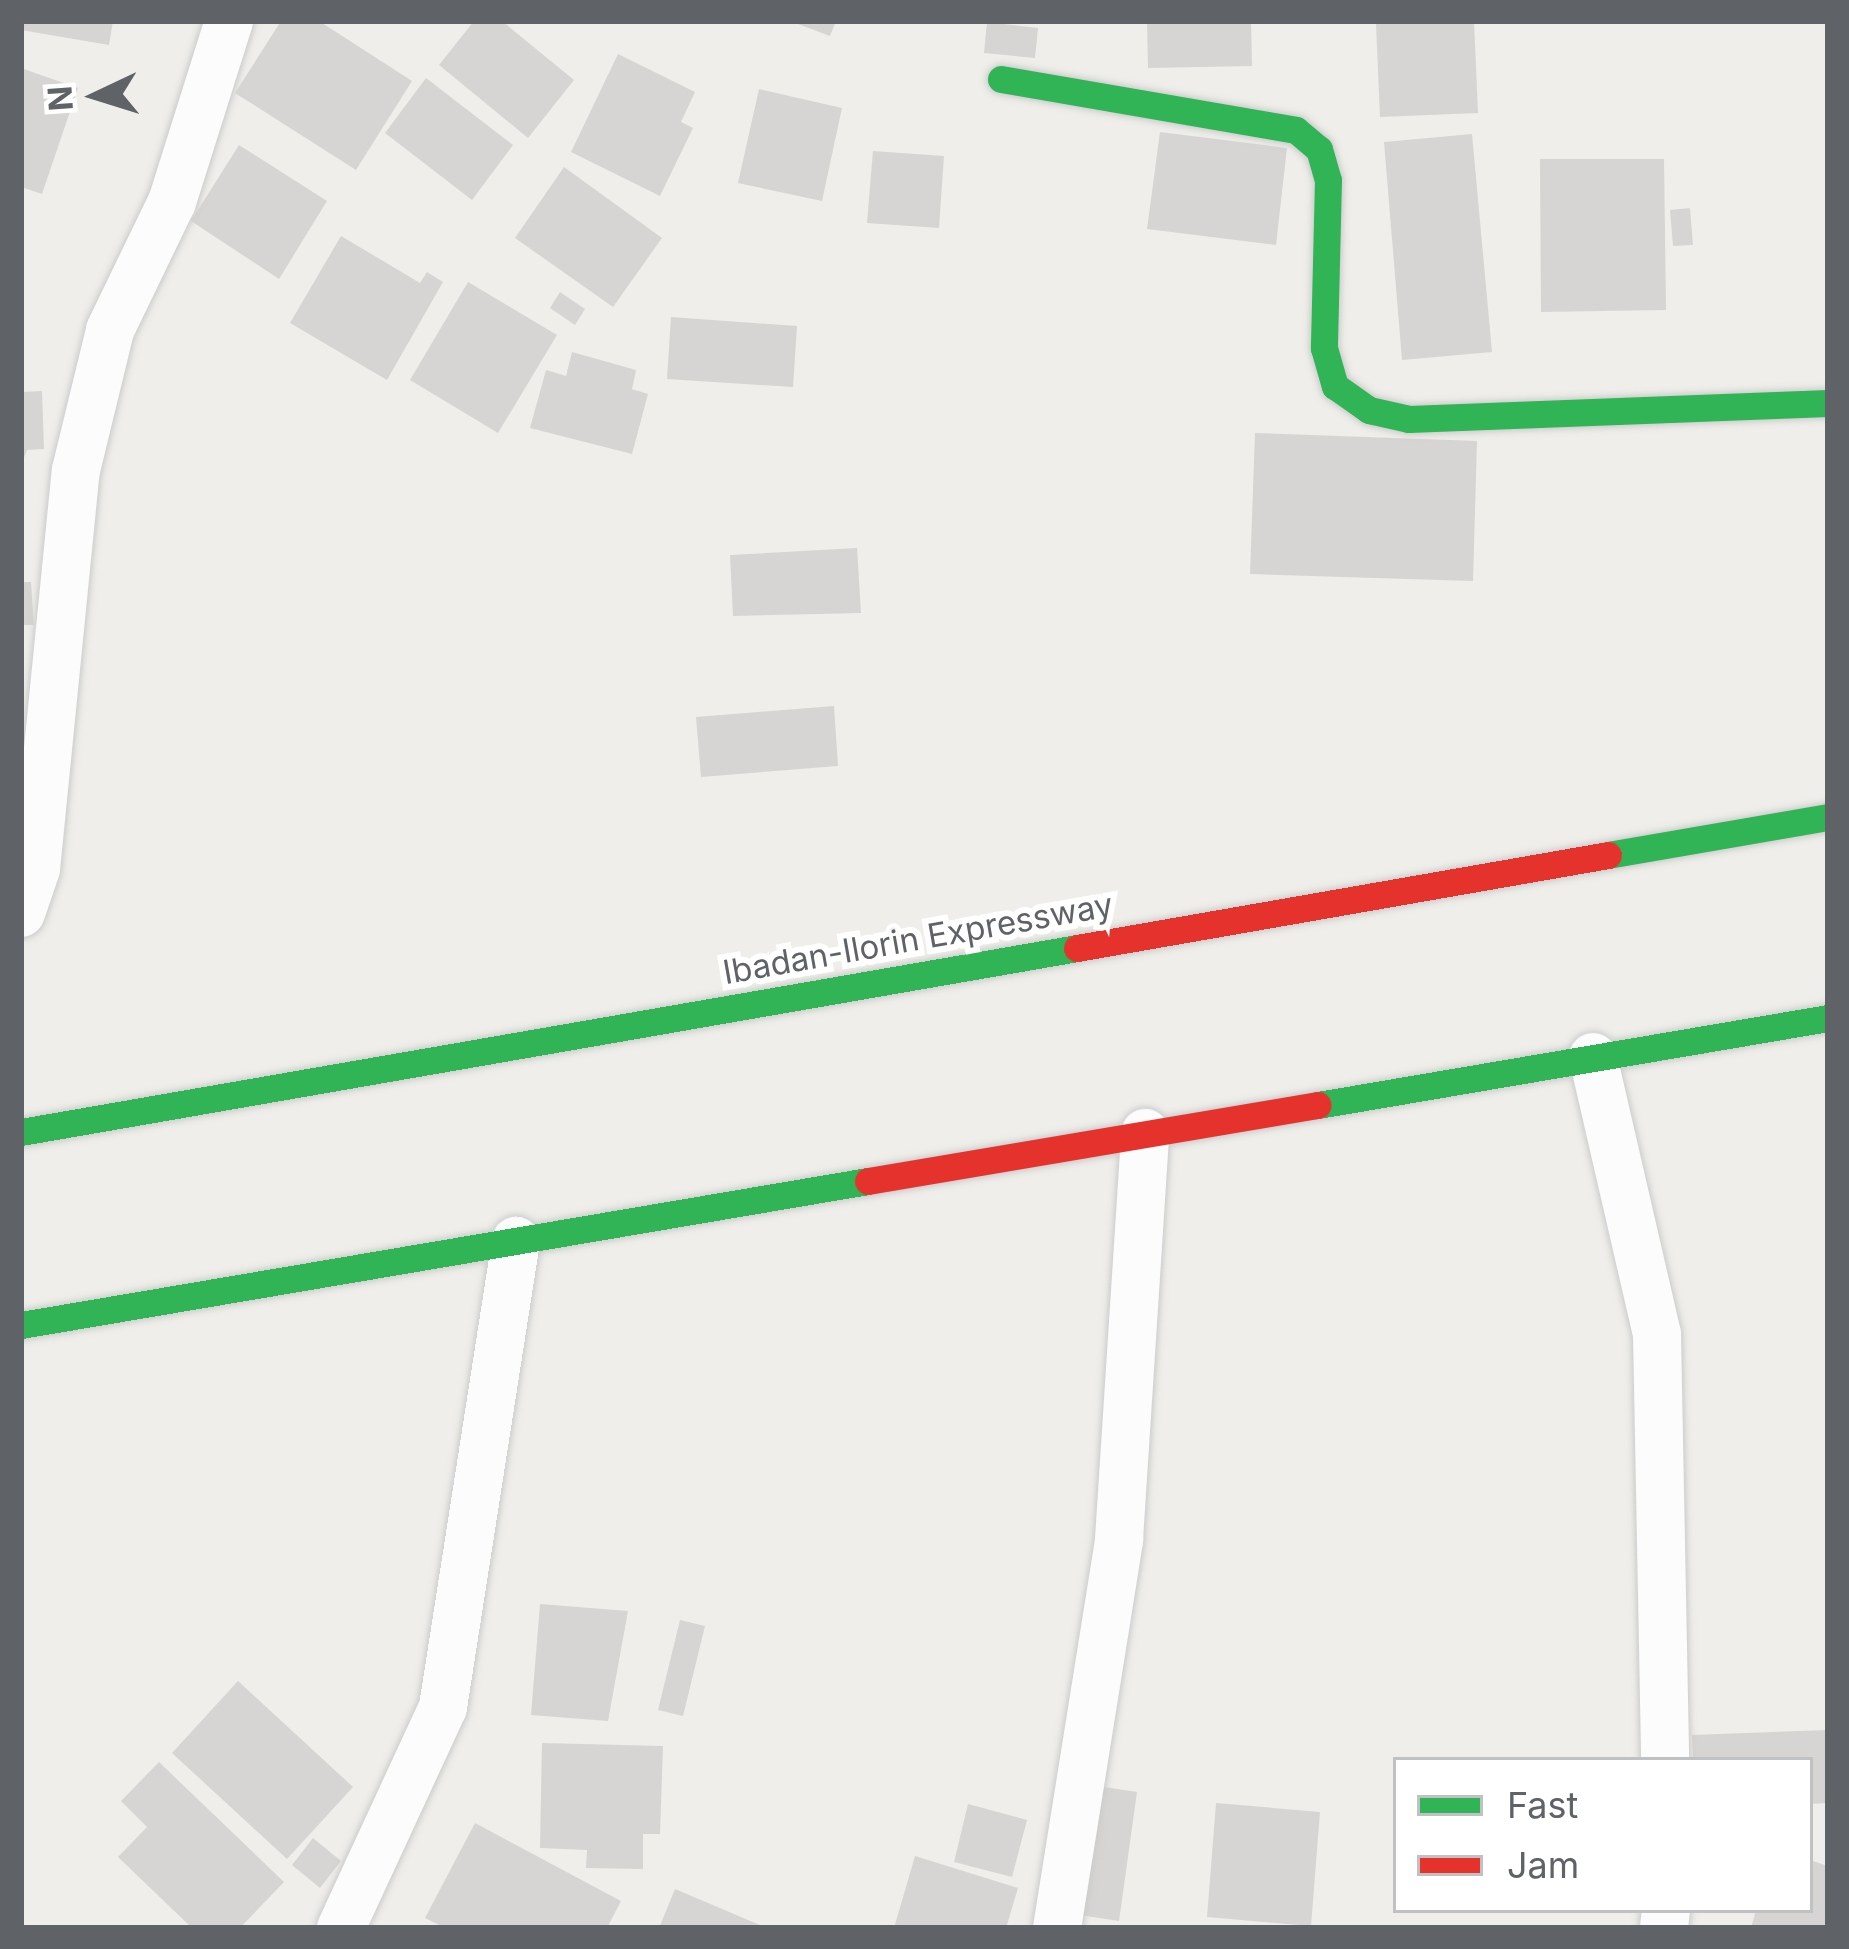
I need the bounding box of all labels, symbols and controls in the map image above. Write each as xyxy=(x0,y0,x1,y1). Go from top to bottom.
north arrow xyxy=(36,36,156,156)
text: N xyxy=(39,85,81,112)
street label: Ibadan-Ilorin Expressway xyxy=(720,885,1116,993)
legend xyxy=(1393,1757,1813,1913)
text: Fast xyxy=(1507,1783,1578,1827)
text: Jam xyxy=(1507,1843,1579,1887)

